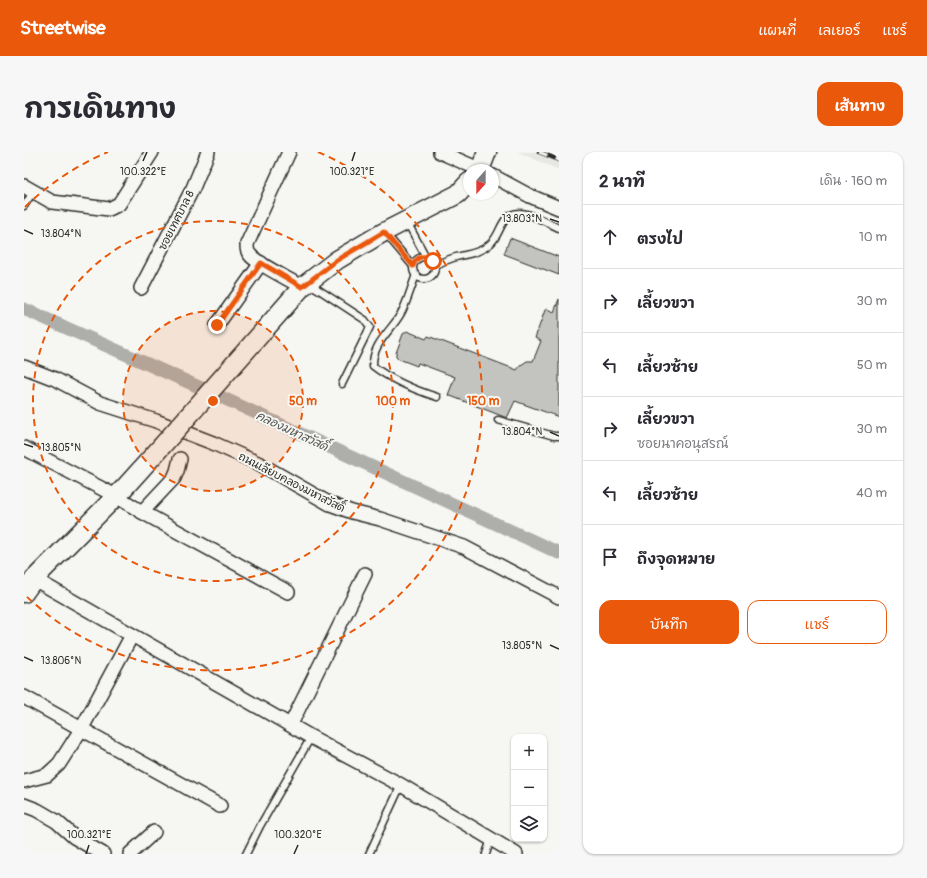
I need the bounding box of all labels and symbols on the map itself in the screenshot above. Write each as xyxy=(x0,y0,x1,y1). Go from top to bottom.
north arrow xyxy=(463,164,499,200)
text: 100.322°E xyxy=(120,166,166,178)
text: 100.321°E xyxy=(330,166,374,178)
street label: ซอยเทศบาล 8 xyxy=(156,188,197,252)
text: 13.803°N xyxy=(502,213,542,225)
text: 13.804°N xyxy=(41,228,81,240)
route start xyxy=(424,252,442,270)
route end xyxy=(208,316,226,334)
centre of rings xyxy=(206,394,220,408)
text: 50 m xyxy=(289,394,317,409)
text: 100 m xyxy=(376,394,411,409)
text: 150 m xyxy=(467,394,500,409)
water label: คลองมหาสวัสดิ์ xyxy=(253,404,336,456)
text: 13.804°N xyxy=(502,426,542,438)
text: 13.805°N xyxy=(41,442,81,454)
street label: ถนนเลียบคลองมหาสวัสดิ์ xyxy=(236,445,350,515)
text: 13.805°N xyxy=(502,640,542,652)
text: 13.806°N xyxy=(41,655,81,667)
text: 100.321°E xyxy=(67,829,111,841)
text: 100.320°E xyxy=(274,829,322,841)

